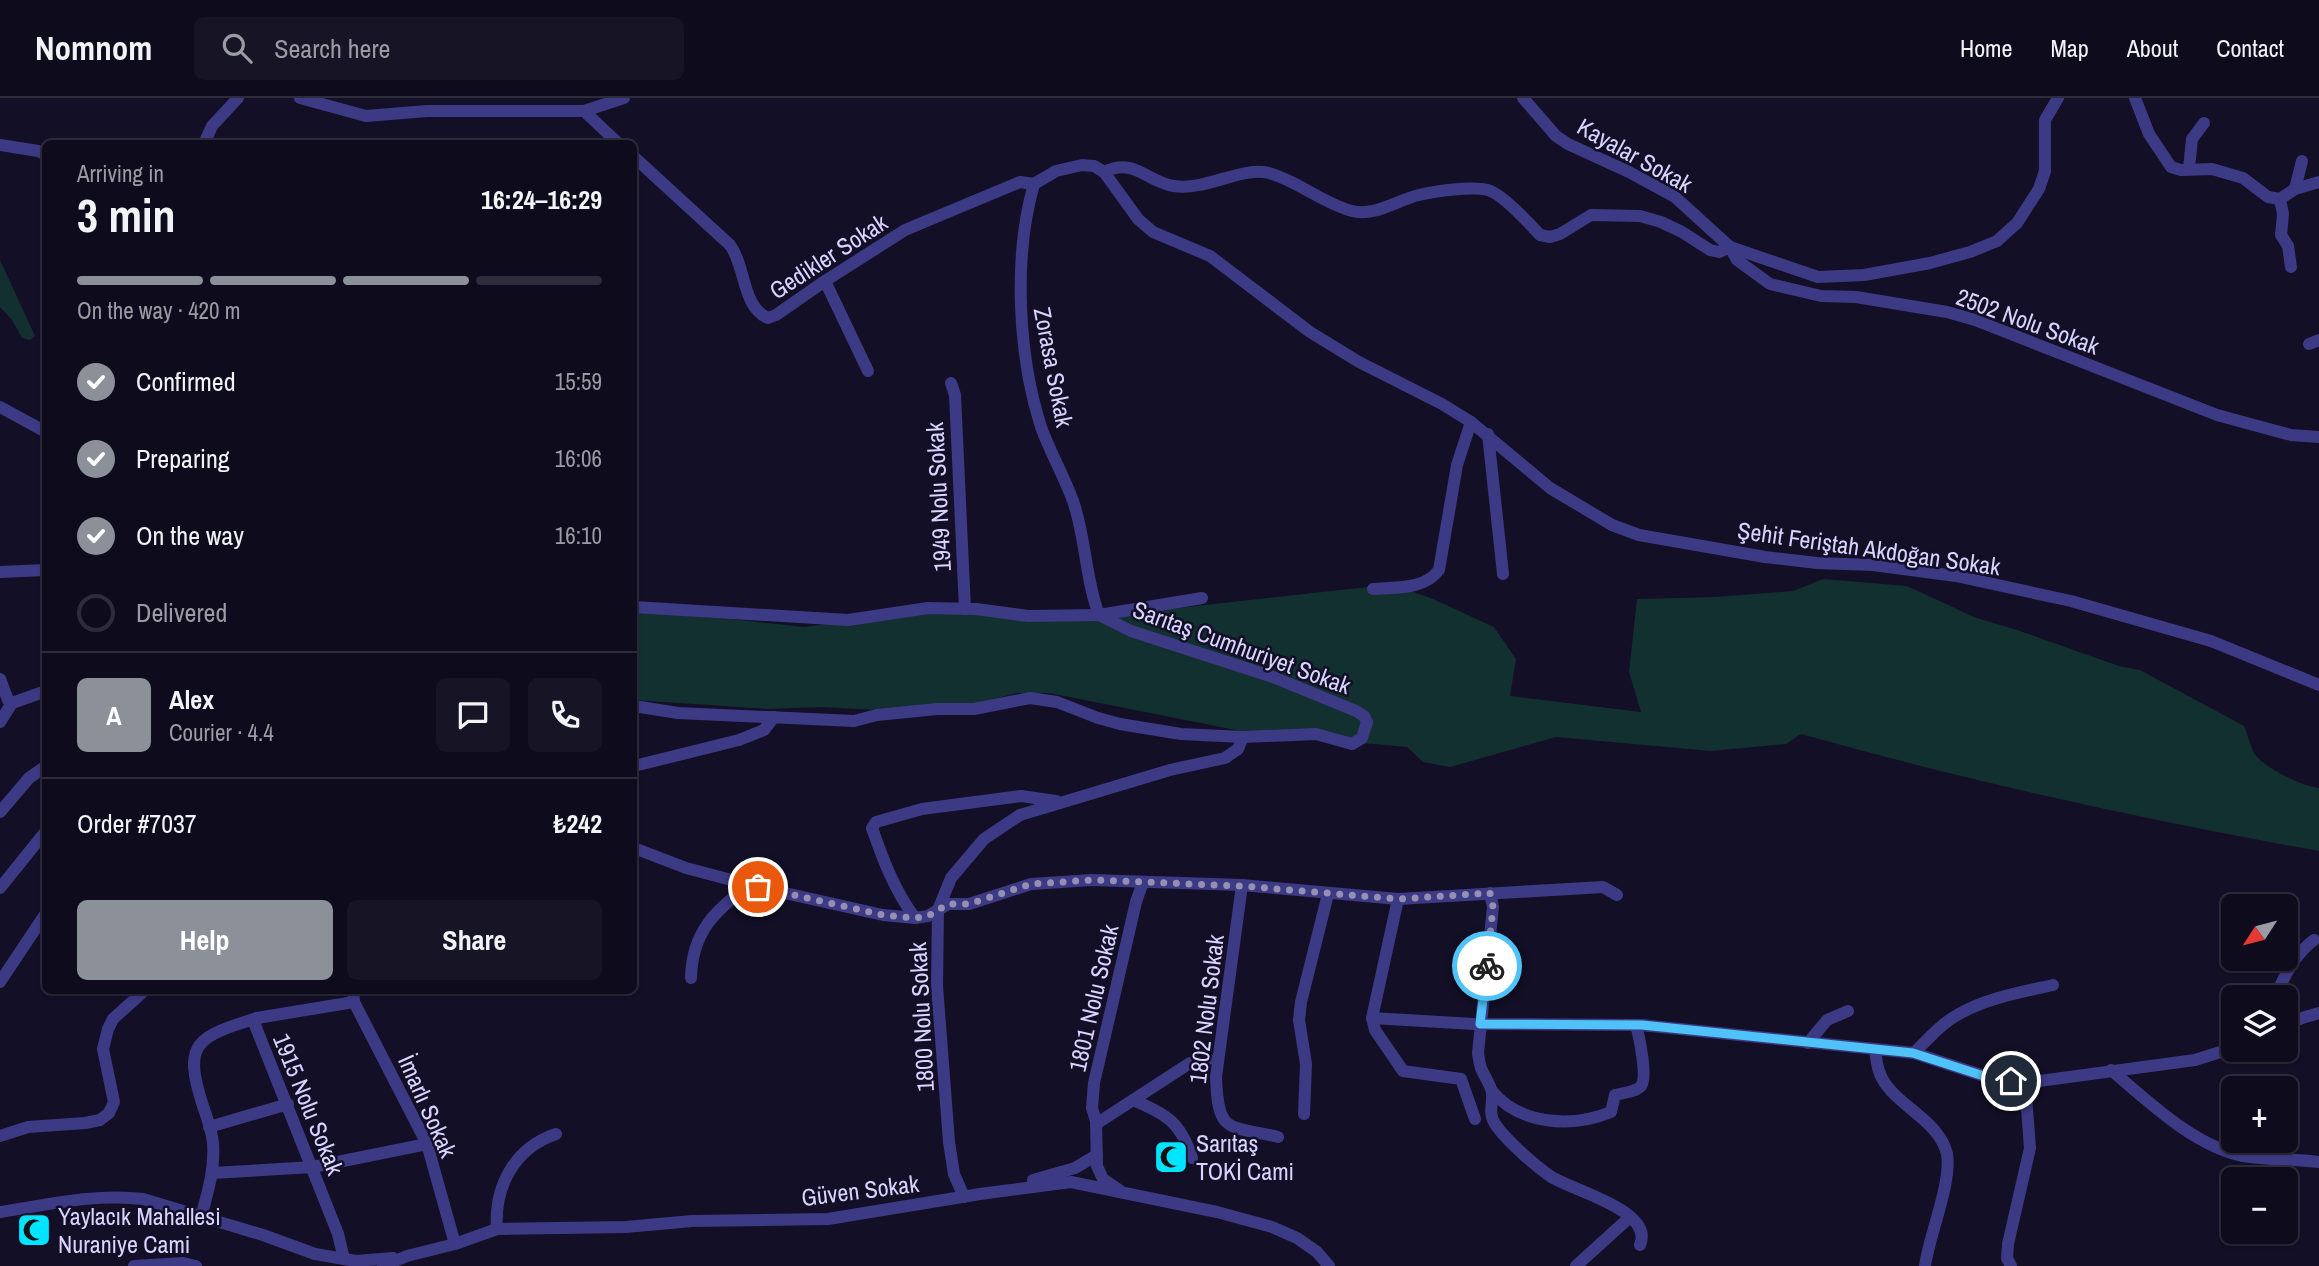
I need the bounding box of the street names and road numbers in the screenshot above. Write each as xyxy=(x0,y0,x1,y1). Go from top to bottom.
street label: Kayalar Sokak xyxy=(1572,110,1698,200)
street label: Gedikler Sokak xyxy=(763,206,893,306)
street label: 2502 Nolu Sokak xyxy=(1952,280,2104,362)
street label: Zorasa Sokak xyxy=(1027,304,1081,430)
street label: 1949 Nolu Sokak xyxy=(918,421,958,573)
street label: Şehit Feriştah Akdoğan Sokak xyxy=(1736,514,2003,582)
street label: Sarıtaş Cumhuriyet Sokak xyxy=(1129,593,1356,701)
street label: 1801 Nolu Sokak xyxy=(1061,921,1125,1075)
street label: 1802 Nolu Sokak xyxy=(1181,933,1231,1085)
street label: 1800 Nolu Sokak xyxy=(901,941,941,1093)
street label: 1915 Nolu Sokak xyxy=(266,1029,352,1180)
street label: İmarlı Sokak xyxy=(391,1050,465,1163)
street label: Güven Sokak xyxy=(799,1167,921,1213)

